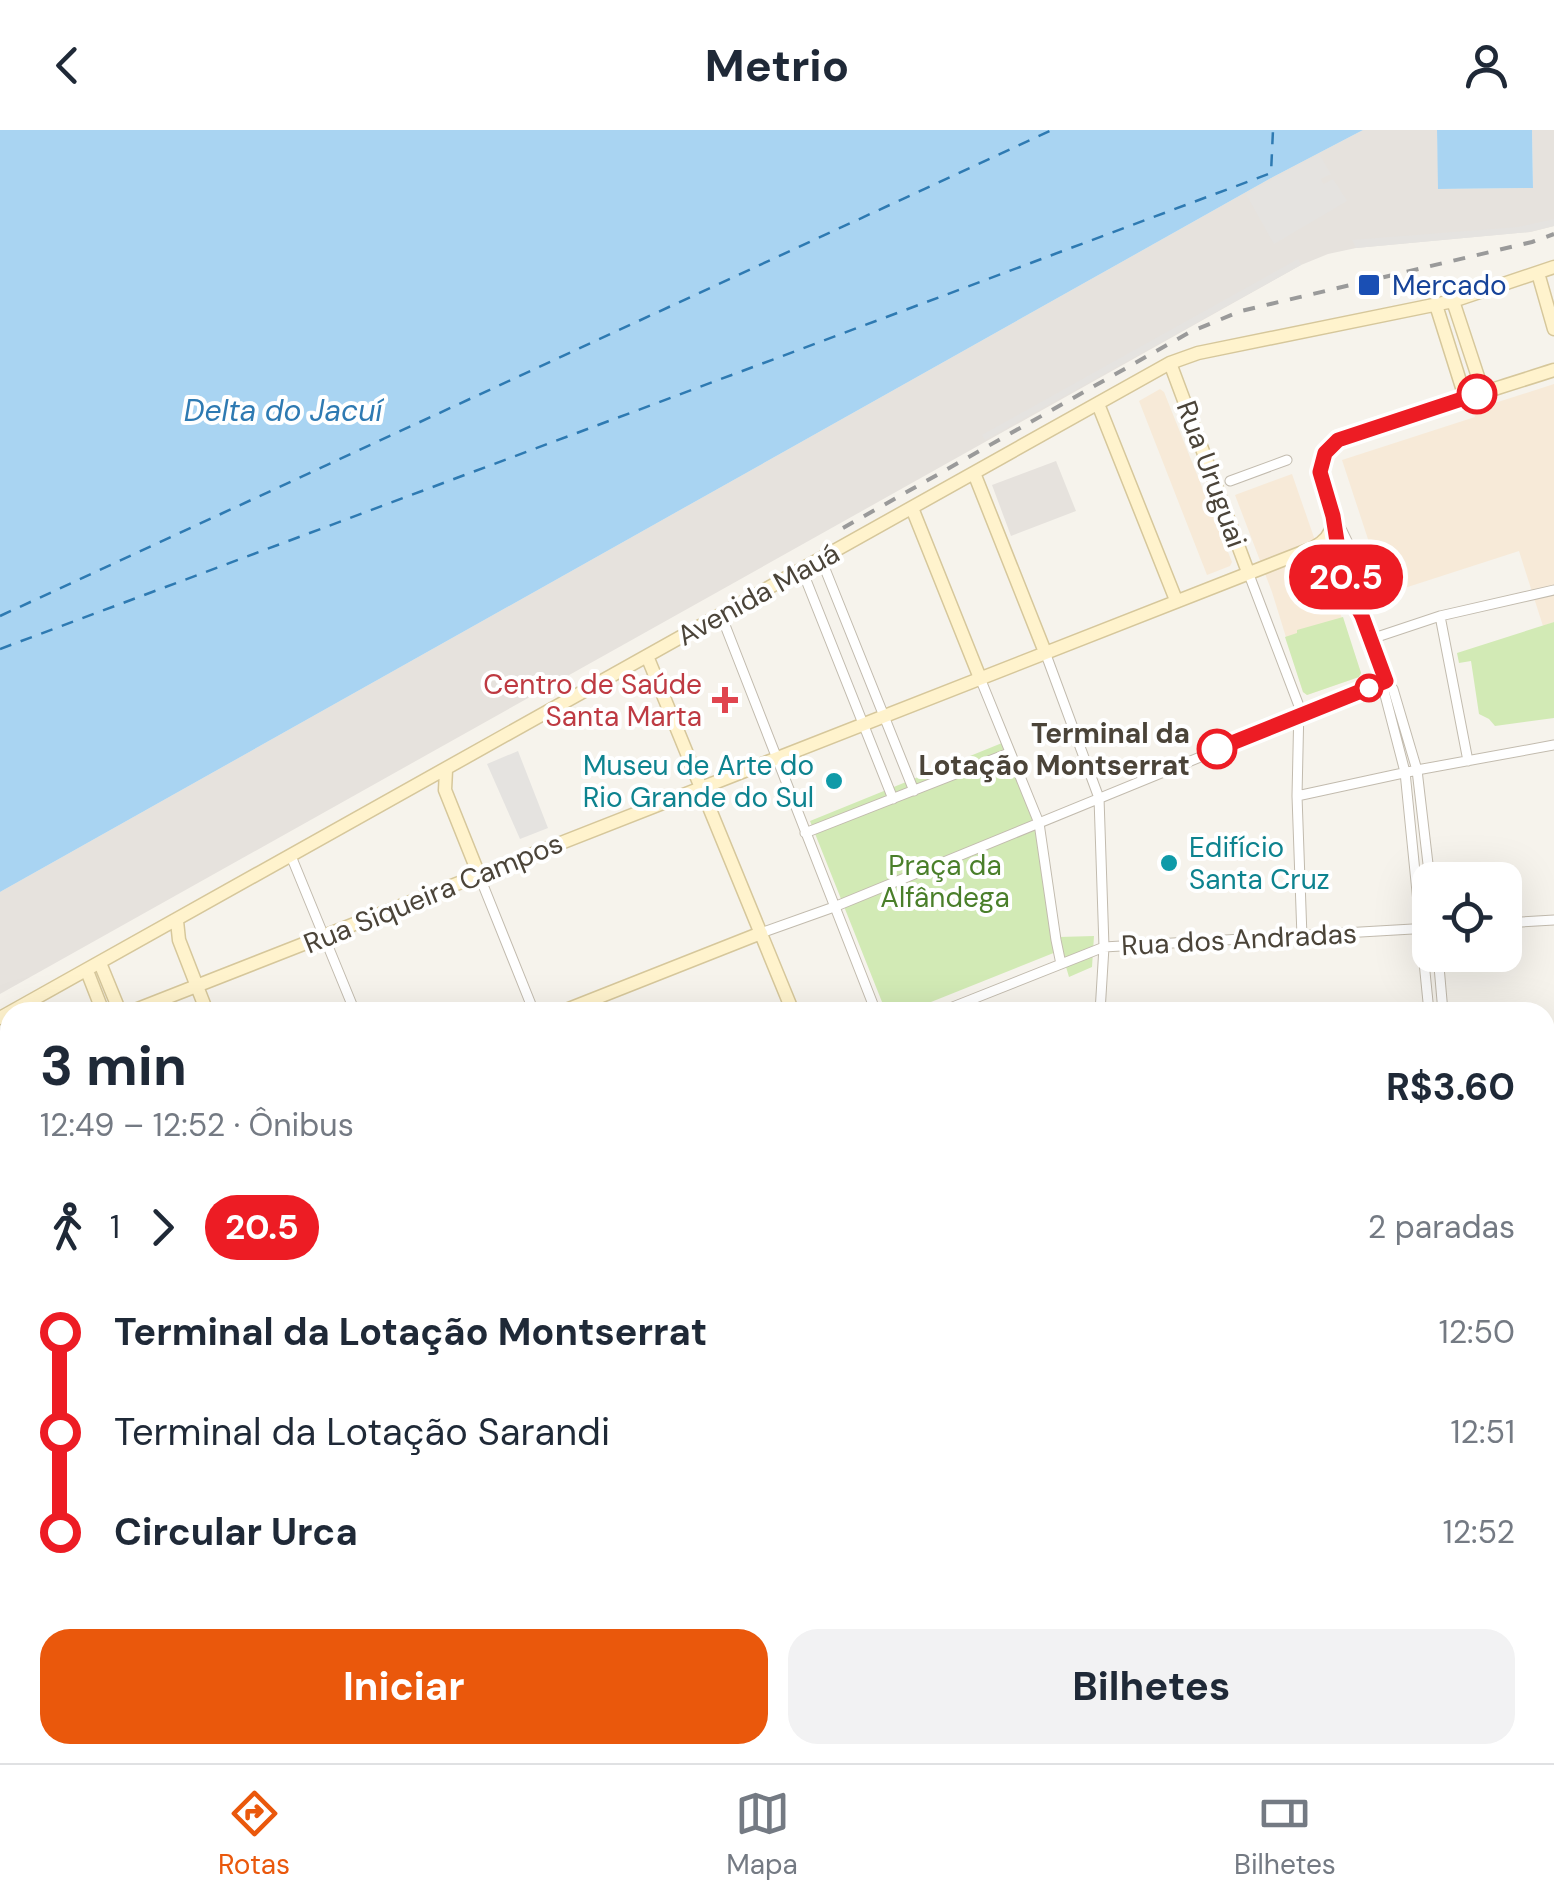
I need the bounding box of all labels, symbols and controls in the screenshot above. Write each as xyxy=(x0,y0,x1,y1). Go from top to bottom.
text: Metrio xyxy=(705,36,849,95)
icon: back xyxy=(40,38,95,93)
icon: person xyxy=(1459,38,1514,93)
place label: Mercado xyxy=(1392,267,1507,304)
marker: Mercado xyxy=(1356,272,1382,298)
unlabelled marker xyxy=(1458,375,1496,413)
water label: Delta do Jacuí xyxy=(184,391,385,430)
street label: Rua Uruguai xyxy=(1168,396,1255,553)
street label: Avenida Mauá xyxy=(670,535,846,654)
line badge: 20.5 xyxy=(1276,544,1416,610)
text: 20.5 xyxy=(1309,554,1383,600)
place label: Centro de Saúde Santa Marta xyxy=(483,666,702,735)
unlabelled marker xyxy=(1356,675,1382,701)
marker: Centro de Saúde Santa Marta xyxy=(712,687,738,713)
place label: Terminal da Lotação Montserrat xyxy=(919,715,1190,784)
marker: Terminal da Lotação Montserrat xyxy=(1198,730,1236,768)
place label: Museu de Arte do Rio Grande do Sul xyxy=(583,747,814,816)
marker: Museu de Arte do Rio Grande do Sul xyxy=(823,770,845,792)
street label: Rua Siqueira Campos xyxy=(298,825,568,962)
place label: Edifício Santa Cruz xyxy=(1189,829,1330,898)
park label: Praça da Alfândega xyxy=(880,847,1010,916)
marker: Edifício Santa Cruz xyxy=(1158,852,1180,874)
map controls xyxy=(1412,862,1522,972)
button: locate xyxy=(1412,862,1522,972)
street label: Rua dos Andradas xyxy=(1120,915,1358,964)
text: 3 min xyxy=(40,1030,187,1102)
text: R$3.60 xyxy=(1386,1062,1515,1112)
text: 12:49 – 12:52 · Ônibus xyxy=(40,1104,354,1146)
icon: walk xyxy=(40,1200,95,1255)
icon: forward xyxy=(135,1200,190,1255)
text: 20.5 xyxy=(225,1204,299,1250)
text: 1 xyxy=(110,1206,120,1248)
text: 2 paradas xyxy=(1368,1206,1515,1248)
text: Terminal da Lotação Montserrat xyxy=(114,1307,707,1357)
text: 12:50 xyxy=(1439,1311,1515,1353)
text: Terminal da Lotação Sarandi xyxy=(114,1407,610,1457)
text: 12:51 xyxy=(1451,1411,1515,1453)
text: Circular Urca xyxy=(114,1507,358,1557)
text: 12:52 xyxy=(1443,1511,1515,1553)
button: Iniciar xyxy=(40,1629,768,1744)
button: Bilhetes xyxy=(788,1629,1515,1744)
tab: Rotas xyxy=(218,1786,290,1883)
tab: Mapa xyxy=(726,1786,798,1883)
tab: Bilhetes xyxy=(1234,1786,1336,1883)

